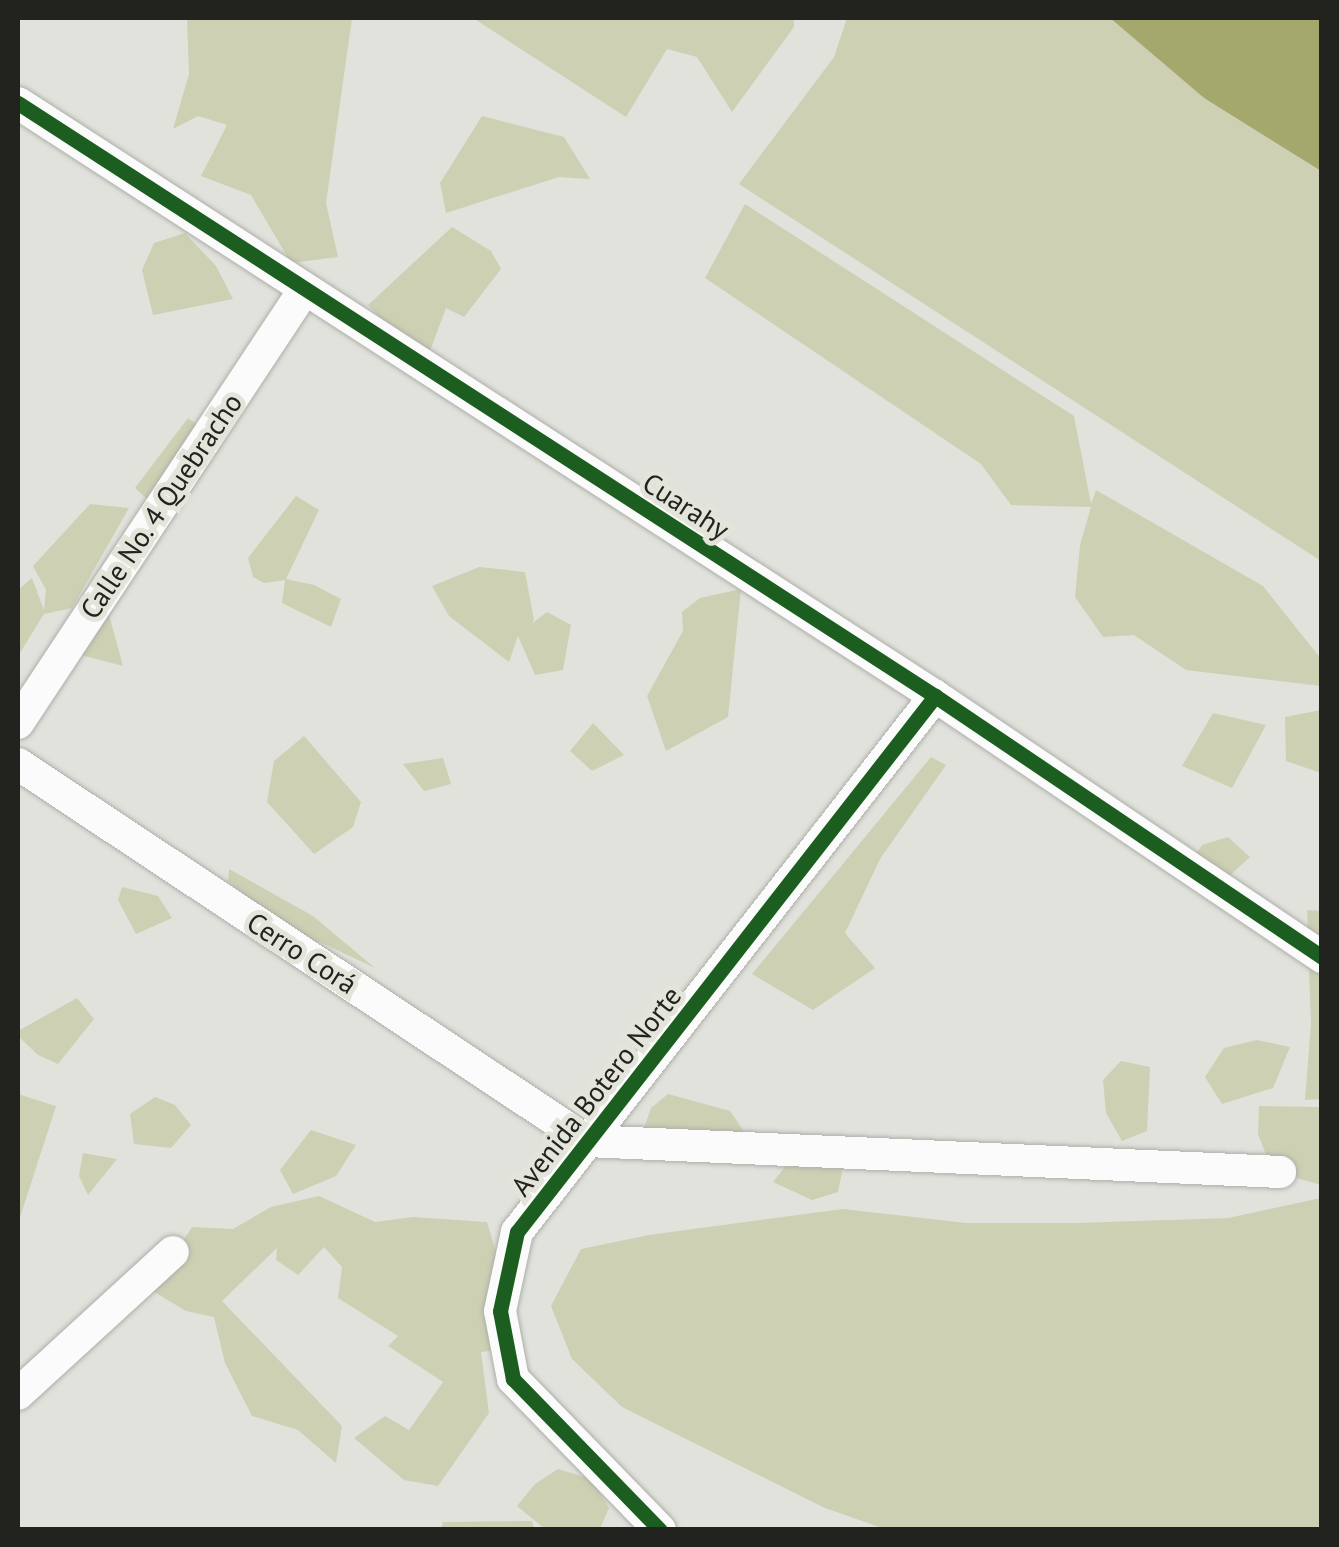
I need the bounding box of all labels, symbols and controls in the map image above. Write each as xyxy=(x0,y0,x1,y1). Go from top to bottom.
street label: Calle No. 4 Quebracho xyxy=(72,386,250,626)
street label: Cuarahy xyxy=(636,466,736,546)
street label: Cerro Corá xyxy=(241,905,363,1001)
street label: Avenida Botero Norte xyxy=(504,980,688,1202)

